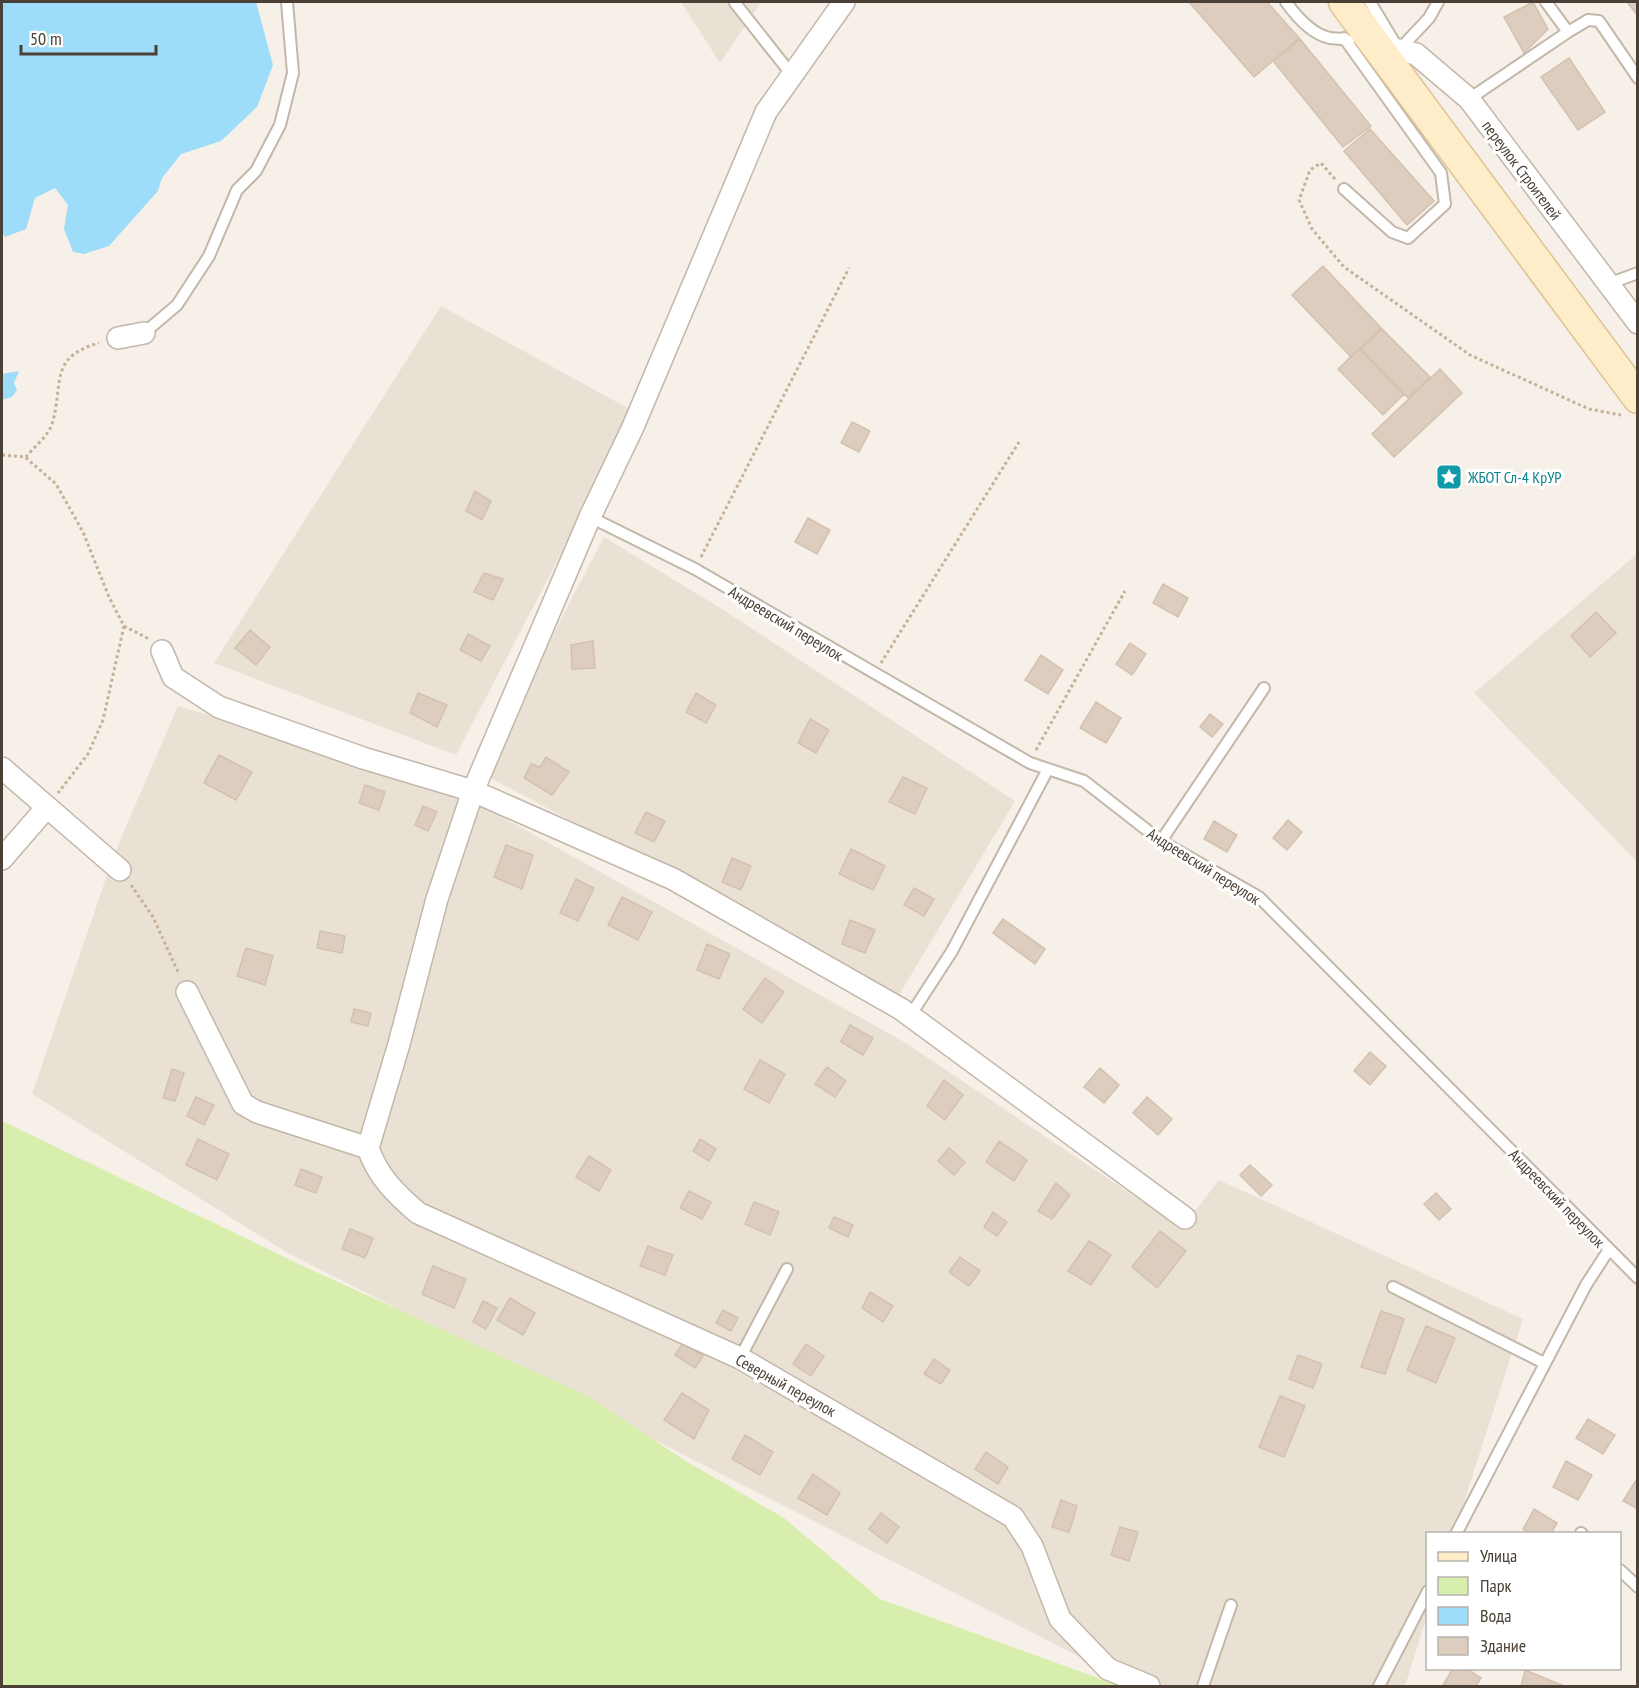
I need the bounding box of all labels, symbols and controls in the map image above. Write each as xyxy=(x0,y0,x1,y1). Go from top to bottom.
scale bar xyxy=(21,18,156,56)
text: 50 m xyxy=(30,27,62,50)
street label: переулок Строителей xyxy=(1478,116,1566,224)
place icon: ЖБОТ Сл-4 КрУР xyxy=(1434,462,1464,492)
place label: ЖБОТ Сл-4 КрУР xyxy=(1467,467,1562,487)
street label: Андреевский переулок xyxy=(725,581,847,665)
street label: Андреевский переулок xyxy=(1144,823,1265,909)
street label: Андреевский переулок xyxy=(1505,1144,1610,1252)
street label: Северный переулок xyxy=(732,1349,840,1421)
legend xyxy=(1426,1532,1621,1670)
text: Улица xyxy=(1480,1544,1517,1567)
text: Парк xyxy=(1480,1574,1511,1597)
text: Вода xyxy=(1480,1604,1511,1627)
text: Здание xyxy=(1480,1634,1526,1657)

